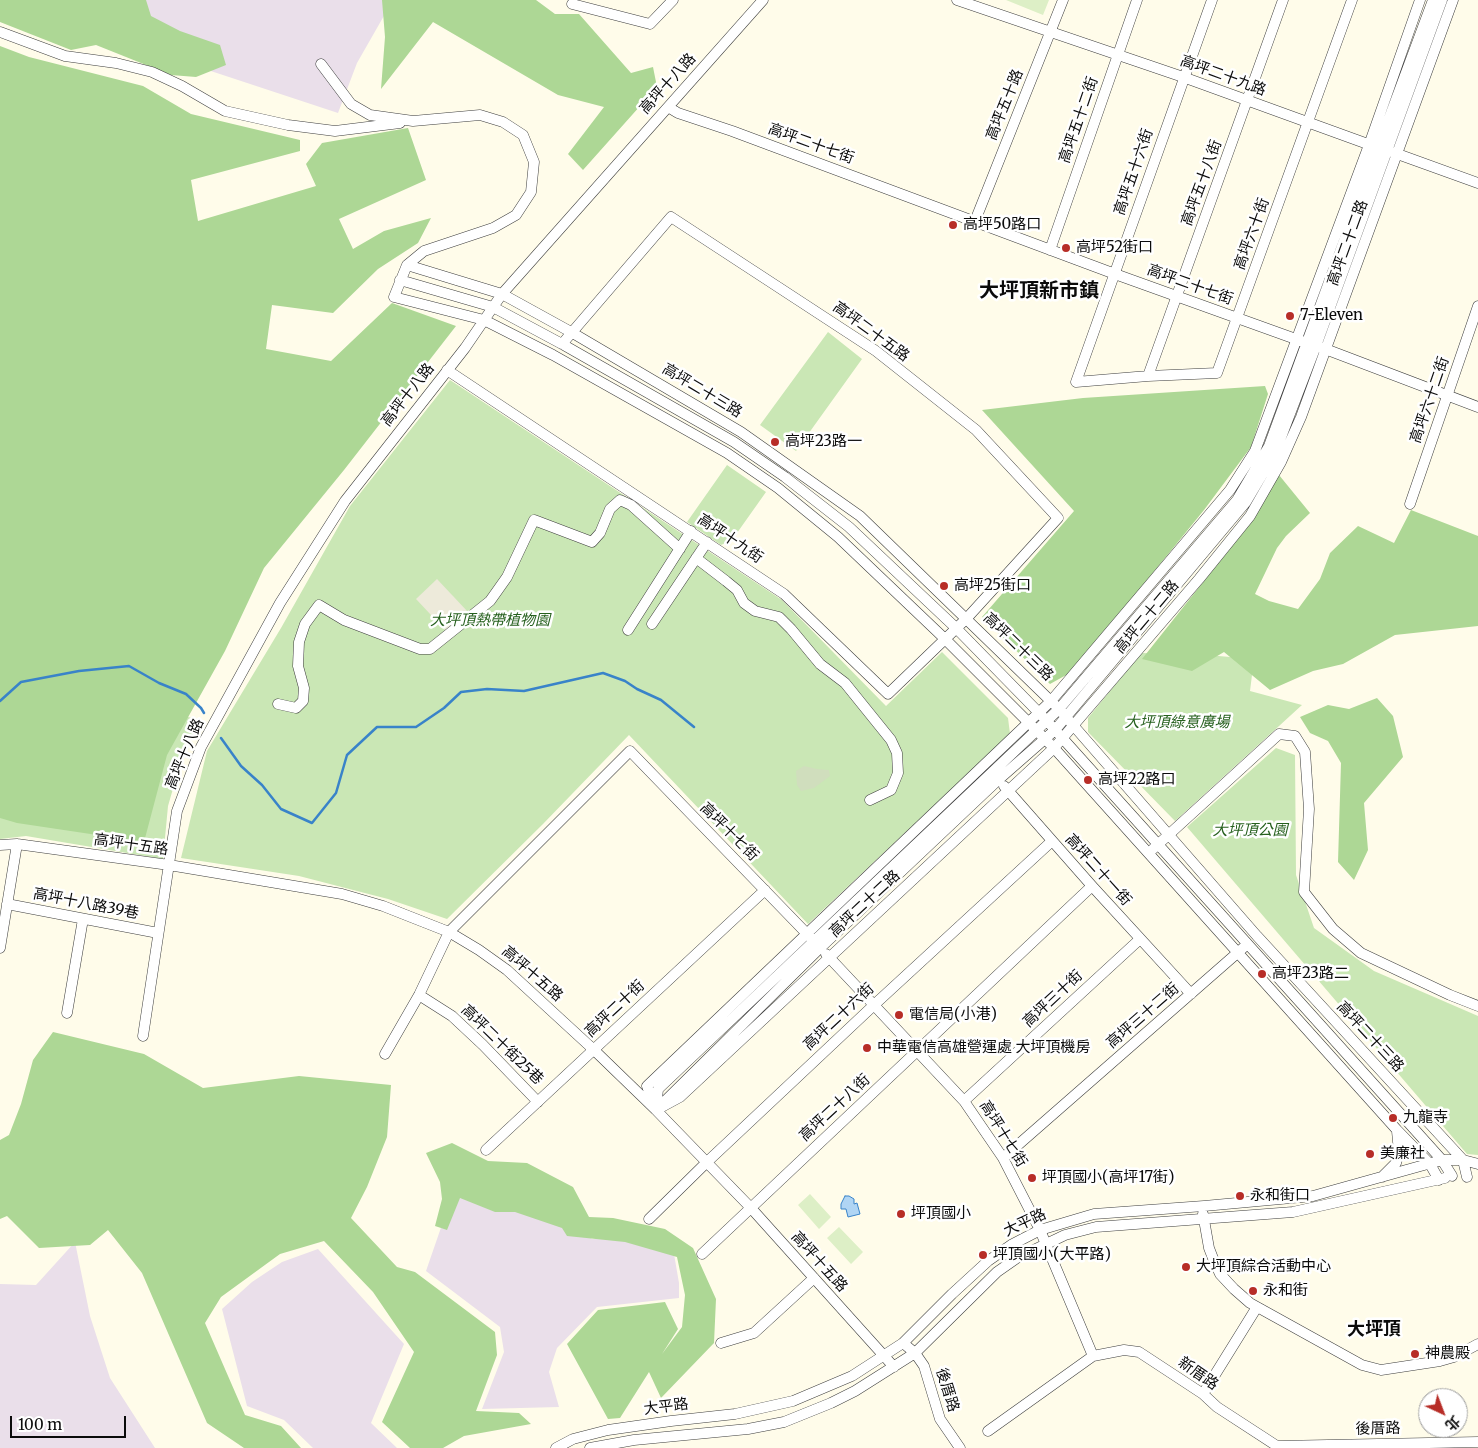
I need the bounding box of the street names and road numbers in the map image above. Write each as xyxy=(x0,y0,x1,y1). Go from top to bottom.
street label: 高坪十八路 xyxy=(636,50,700,118)
street label: 高坪二十九路 xyxy=(1178,52,1268,100)
street label: 高坪五十路 xyxy=(983,67,1027,143)
street label: 高坪五十二街 xyxy=(1056,75,1102,165)
street label: 高坪二十七街 xyxy=(766,120,856,168)
street label: 高坪五十六街 xyxy=(1111,127,1157,217)
street label: 高坪五十八街 xyxy=(1178,138,1226,228)
street label: 高坪六十街 xyxy=(1231,196,1273,272)
street label: 高坪二十二路 xyxy=(1324,198,1372,288)
street label: 高坪二十七街 xyxy=(1145,261,1235,309)
street label: 高坪二十五路 xyxy=(829,298,913,366)
street label: 高坪六十二街 xyxy=(1407,355,1453,445)
street label: 高坪十八路 xyxy=(378,360,438,430)
street label: 高坪二十三路 xyxy=(659,360,745,422)
street label: 高坪十九街 xyxy=(694,511,766,567)
street label: 高坪二十二路 xyxy=(1111,577,1183,657)
street label: 高坪二十三路 xyxy=(979,609,1057,685)
street label: 高坪十八路 xyxy=(162,716,208,792)
street label: 高坪十七街 xyxy=(696,799,762,865)
street label: 高坪十五路 xyxy=(93,831,169,859)
street label: 高坪二十一街 xyxy=(1061,831,1135,909)
street label: 高坪二十二路 xyxy=(826,867,904,941)
street label: 高坪十八路39巷 xyxy=(32,885,140,923)
street label: 高坪十五路 xyxy=(498,943,566,1005)
street label: 高坪三十街 xyxy=(1019,967,1087,1031)
street label: 高坪二十街 xyxy=(581,977,649,1041)
street label: 高坪二十六街 xyxy=(800,980,878,1054)
street label: 高坪三十二街 xyxy=(1103,980,1183,1052)
street label: 高坪二十三路 xyxy=(1333,998,1407,1076)
street label: 高坪二十街25巷 xyxy=(457,1001,547,1089)
street label: 高坪二十八街 xyxy=(796,1071,874,1145)
street label: 高坪十七街 xyxy=(975,1097,1031,1171)
street label: 大平路 xyxy=(1001,1205,1049,1241)
street label: 高坪十五路 xyxy=(787,1228,851,1296)
street label: 新厝路 xyxy=(1174,1354,1222,1394)
street label: 後厝路 xyxy=(932,1366,962,1414)
street label: 大平路 xyxy=(643,1395,689,1419)
street label: 後厝路 xyxy=(1355,1420,1401,1438)

